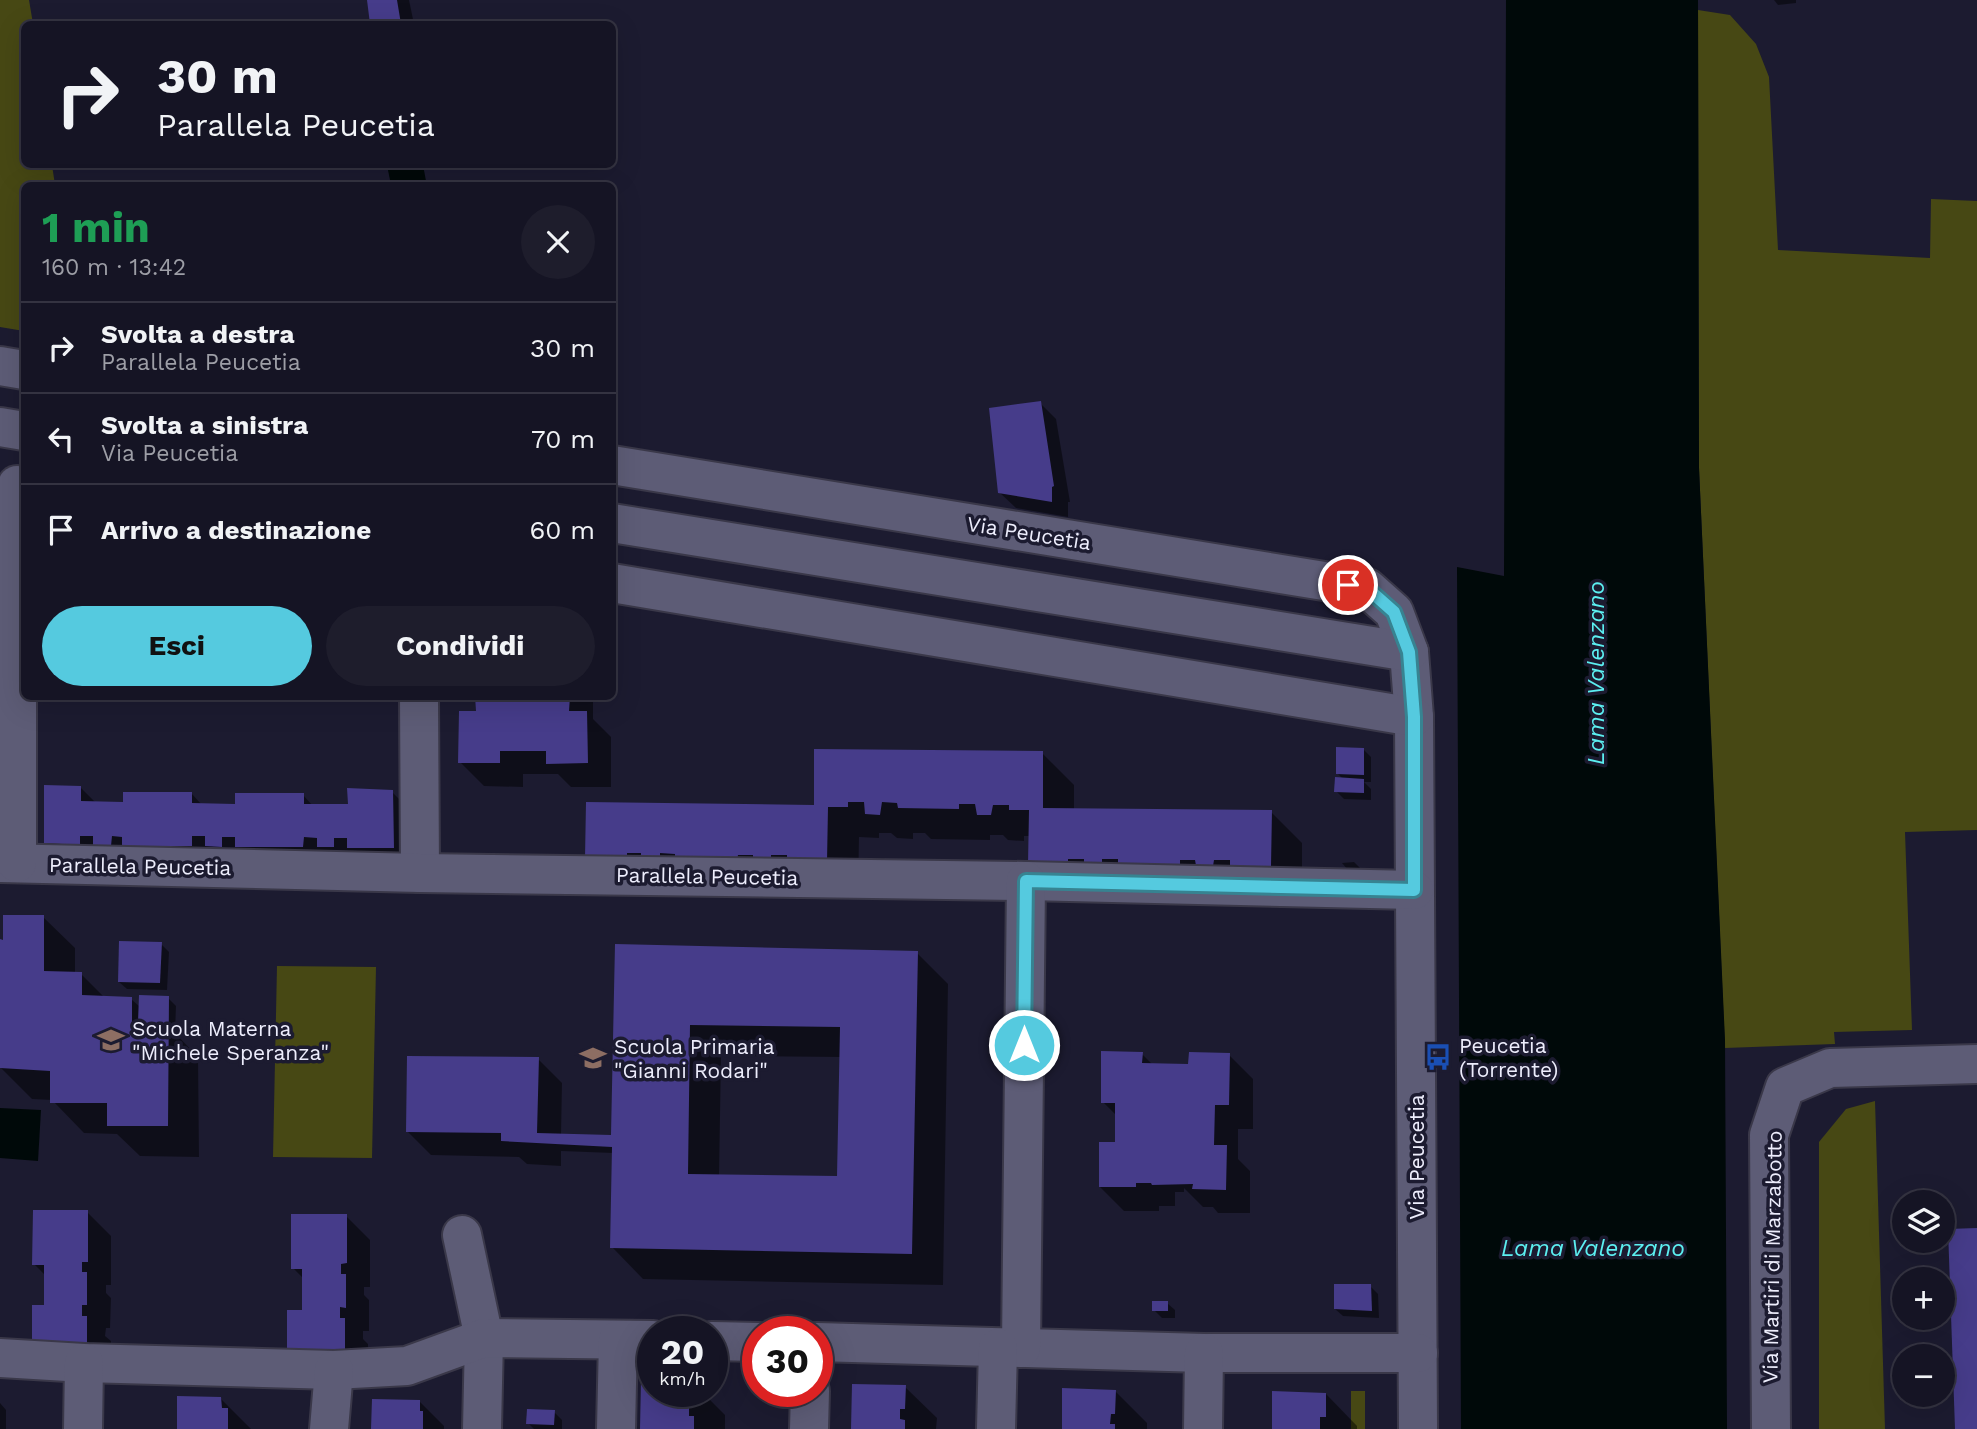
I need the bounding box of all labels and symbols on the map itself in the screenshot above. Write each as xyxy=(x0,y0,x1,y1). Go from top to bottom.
street label: Via Peucetia xyxy=(965,511,1093,555)
pin xyxy=(1318,555,1378,615)
water label: Lama Valenzano xyxy=(1583,581,1610,765)
street label: Parallela Peucetia xyxy=(49,852,231,880)
street label: Parallela Peucetia xyxy=(616,862,798,890)
position arrow xyxy=(987,1008,1061,1082)
place label: Scuola Materna "Michele Speranza" xyxy=(132,1016,329,1065)
school or university icon: Scuola Materna "Michele Speranza" xyxy=(96,1025,126,1055)
place label: Peucetia (Torrente) xyxy=(1459,1033,1558,1082)
place label: Scuola Primaria "Gianni Rodari" xyxy=(614,1034,775,1083)
bus stop icon: Peucetia (Torrente) xyxy=(1423,1042,1453,1072)
school or university icon: Scuola Primaria "Gianni Rodari" xyxy=(578,1043,608,1073)
street label: Via Peucetia xyxy=(1404,1094,1429,1220)
street label: Via Martiri di Marzabotto xyxy=(1757,1130,1787,1384)
water label: Lama Valenzano xyxy=(1501,1235,1685,1262)
speed limit sign: 30 xyxy=(742,1316,833,1407)

